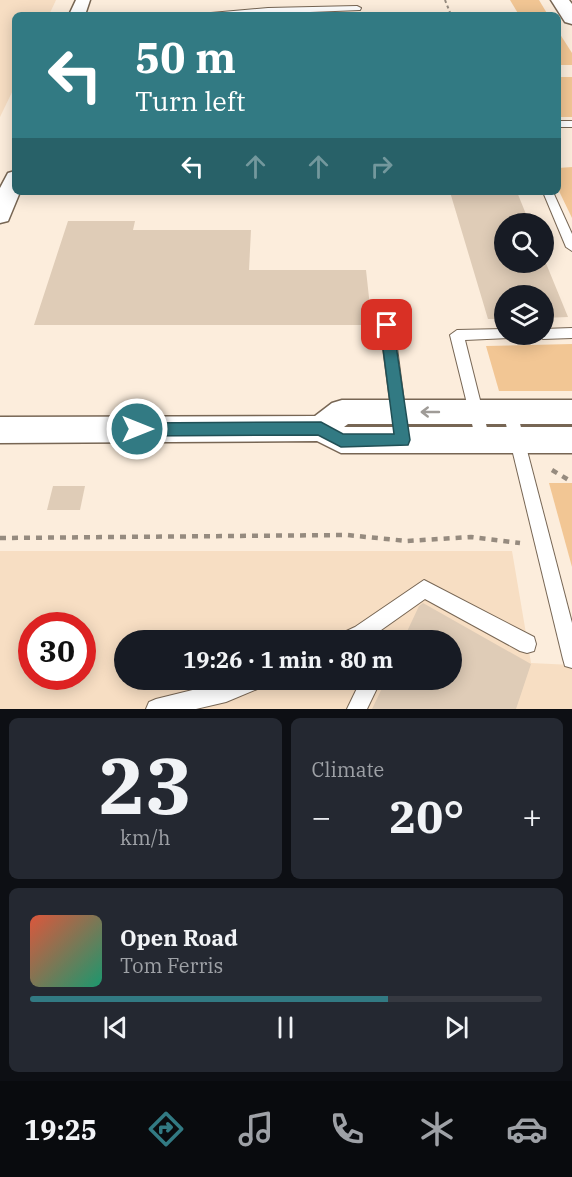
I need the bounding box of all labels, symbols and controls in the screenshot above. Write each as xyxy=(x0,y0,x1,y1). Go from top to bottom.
text: 50 m xyxy=(135,30,236,85)
icon: left xyxy=(36,36,114,114)
text: Turn left xyxy=(135,83,246,118)
icon: left xyxy=(176,150,209,183)
icon: ahead xyxy=(239,150,272,183)
icon: ahead xyxy=(302,150,335,183)
icon: right xyxy=(365,150,398,183)
map controls xyxy=(494,213,554,345)
button: search xyxy=(494,213,554,273)
button: layers xyxy=(494,285,554,345)
pin xyxy=(361,299,412,350)
icon: arrive xyxy=(370,308,403,341)
position arrow xyxy=(105,397,169,461)
one-way arrow xyxy=(420,406,440,418)
speed limit sign: 30 xyxy=(18,612,96,690)
text: 19:26 · 1 min · 80 m xyxy=(183,645,393,674)
text: 23 xyxy=(98,734,192,835)
text: Climate xyxy=(312,756,384,783)
text: 20° xyxy=(389,787,464,845)
text: − xyxy=(312,795,331,838)
text: + xyxy=(522,795,542,838)
text: km/h xyxy=(120,824,171,851)
text: Open Road xyxy=(120,923,238,952)
text: Tom Ferris xyxy=(120,952,223,979)
icon: previous xyxy=(99,1011,132,1044)
icon: pause xyxy=(269,1011,302,1044)
icon: next xyxy=(440,1011,473,1044)
icon: directions xyxy=(145,1108,187,1150)
icon: music xyxy=(235,1108,277,1150)
icon: phone xyxy=(326,1108,368,1150)
icon: climate xyxy=(416,1108,458,1150)
icon: car xyxy=(506,1108,548,1150)
text: 19:25 xyxy=(24,1112,97,1147)

